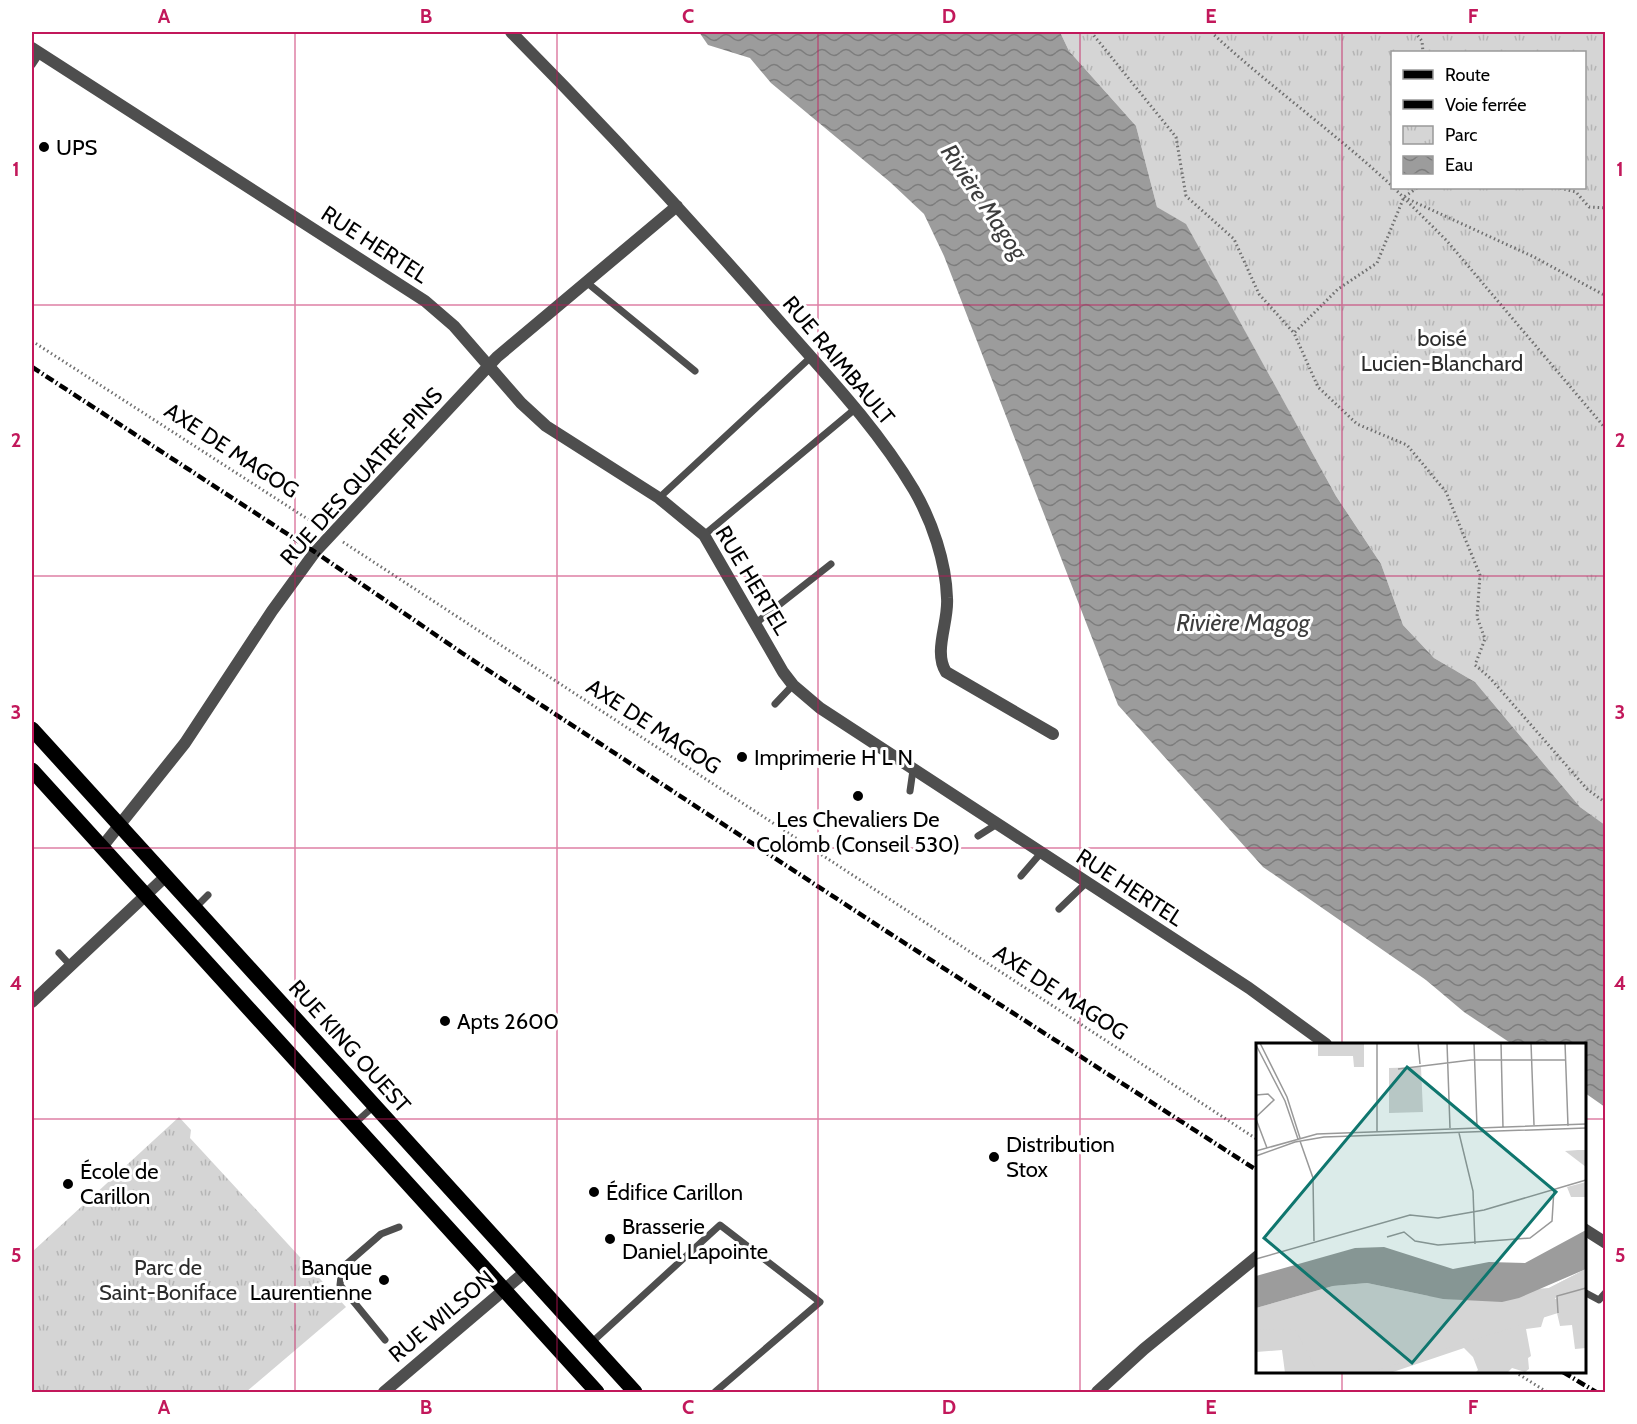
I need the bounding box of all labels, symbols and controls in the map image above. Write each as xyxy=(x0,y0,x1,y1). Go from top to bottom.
text: A xyxy=(158,4,171,28)
text: B xyxy=(420,4,432,28)
text: C xyxy=(682,4,694,28)
text: D xyxy=(942,4,956,28)
text: E xyxy=(1205,4,1217,28)
text: F xyxy=(1468,4,1479,28)
legend xyxy=(1391,51,1586,189)
text: Route xyxy=(1445,64,1490,86)
text: Voie ferrée xyxy=(1445,94,1526,116)
text: Parc xyxy=(1445,124,1477,146)
place label: UPS xyxy=(56,134,98,161)
water label: Rivière Magog xyxy=(935,138,1034,266)
marker: UPS xyxy=(37,140,51,154)
text: Eau xyxy=(1445,154,1473,176)
text: 1 xyxy=(12,157,20,181)
text: 1 xyxy=(1616,157,1624,181)
street label: RUE HERTEL xyxy=(316,200,433,289)
street label: RUE RAIMBAULT xyxy=(777,290,901,430)
park label: boisé Lucien-Blanchard xyxy=(1361,325,1523,377)
street label: RUE DES QUATRE-PINS xyxy=(274,382,448,571)
street label: AXE DE MAGOG xyxy=(160,397,304,504)
text: 2 xyxy=(11,428,21,452)
text: 2 xyxy=(1615,428,1625,452)
street label: RUE HERTEL xyxy=(710,521,796,639)
water label: Rivière Magog xyxy=(1176,608,1311,637)
street label: AXE DE MAGOG xyxy=(582,673,726,780)
text: 3 xyxy=(11,700,21,724)
text: 3 xyxy=(1615,700,1625,724)
place label: Imprimerie H L N xyxy=(754,744,913,771)
marker: Imprimerie H L N xyxy=(735,750,749,764)
marker: Les Chevaliers De Colomb (Conseil 530) xyxy=(851,789,865,803)
place label: Les Chevaliers De Colomb (Conseil 530) xyxy=(756,806,960,858)
street label: RUE HERTEL xyxy=(1071,843,1188,932)
street label: AXE DE MAGOG xyxy=(989,939,1133,1046)
text: 4 xyxy=(10,971,22,995)
text: 4 xyxy=(1614,971,1626,995)
street label: RUE KING OUEST xyxy=(283,974,416,1118)
place label: Apts 2600 xyxy=(457,1008,559,1035)
marker: Apts 2600 xyxy=(438,1014,452,1028)
inset map xyxy=(1256,1043,1586,1373)
place label: Distribution Stox xyxy=(1006,1131,1115,1183)
marker: Distribution Stox xyxy=(987,1150,1001,1164)
place label: École de Carillon xyxy=(80,1158,159,1210)
marker: École de Carillon xyxy=(61,1177,75,1191)
place label: Édifice Carillon xyxy=(606,1179,743,1206)
marker: Édifice Carillon xyxy=(587,1185,601,1199)
place label: Brasserie Daniel Lapointe xyxy=(622,1213,768,1265)
marker: Brasserie Daniel Lapointe xyxy=(603,1232,617,1246)
text: 5 xyxy=(11,1243,21,1267)
text: 5 xyxy=(1615,1243,1625,1267)
park label: Parc de Saint-Boniface xyxy=(99,1254,237,1306)
place label: Banque Laurentienne xyxy=(250,1254,372,1306)
street label: RUE WILSON xyxy=(383,1265,499,1368)
marker: Banque Laurentienne xyxy=(377,1273,391,1287)
text: A xyxy=(158,1395,171,1419)
text: B xyxy=(420,1395,432,1419)
text: C xyxy=(682,1395,694,1419)
text: D xyxy=(942,1395,956,1419)
text: E xyxy=(1205,1395,1217,1419)
text: F xyxy=(1468,1395,1479,1419)

